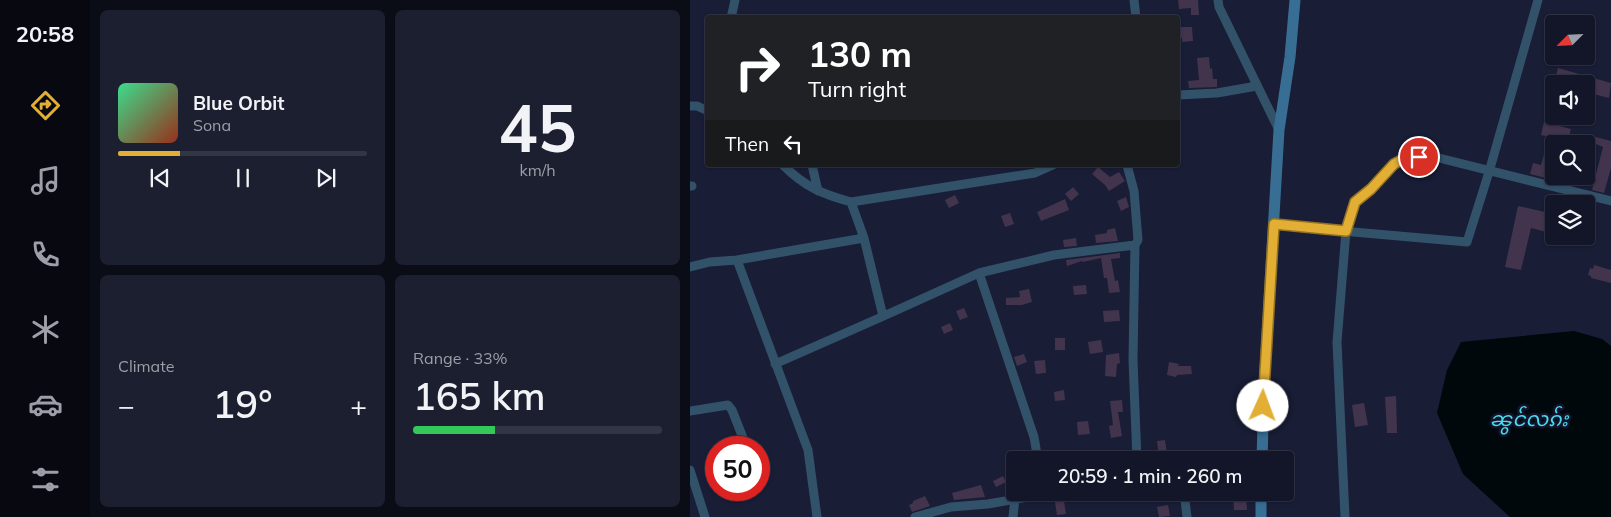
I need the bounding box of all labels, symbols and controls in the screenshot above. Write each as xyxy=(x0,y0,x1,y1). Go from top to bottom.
north arrow xyxy=(1545,15,1595,65)
map controls xyxy=(1545,15,1595,245)
text: 20:58 xyxy=(16,20,74,48)
text: 130 m xyxy=(808,32,912,76)
icon: right xyxy=(725,35,790,100)
text: Turn right xyxy=(808,75,906,103)
button: sound xyxy=(1545,75,1595,125)
text: 45 xyxy=(498,87,577,168)
icon: directions xyxy=(28,88,63,123)
text: Blue Orbit xyxy=(193,91,284,115)
text: Sona xyxy=(193,115,231,135)
icon: left xyxy=(779,130,807,158)
text: Then xyxy=(725,132,769,156)
button: search xyxy=(1545,135,1595,185)
pin xyxy=(1398,136,1440,178)
icon: arrive xyxy=(1405,143,1433,171)
text: km/h xyxy=(519,160,556,180)
icon: music xyxy=(28,163,63,198)
icon: previous xyxy=(146,164,174,192)
icon: pause xyxy=(229,164,257,192)
icon: next xyxy=(312,164,340,192)
button: layers xyxy=(1545,195,1595,245)
icon: phone xyxy=(28,237,63,272)
icon: climate xyxy=(28,312,63,347)
text: Range · 33% xyxy=(413,348,508,368)
text: Climate xyxy=(118,356,174,376)
text: 165 km xyxy=(413,372,546,420)
position arrow xyxy=(1236,379,1288,431)
text: 19° xyxy=(213,380,272,428)
icon: car xyxy=(28,387,63,422)
text: − xyxy=(118,388,135,423)
text: + xyxy=(350,388,367,423)
water label: ၼွင်လၵ်း xyxy=(1490,405,1569,435)
speed limit sign: 50 xyxy=(705,436,770,501)
icon: filters xyxy=(28,462,63,497)
text: 20:59 · 1 min · 260 m xyxy=(1057,464,1243,488)

